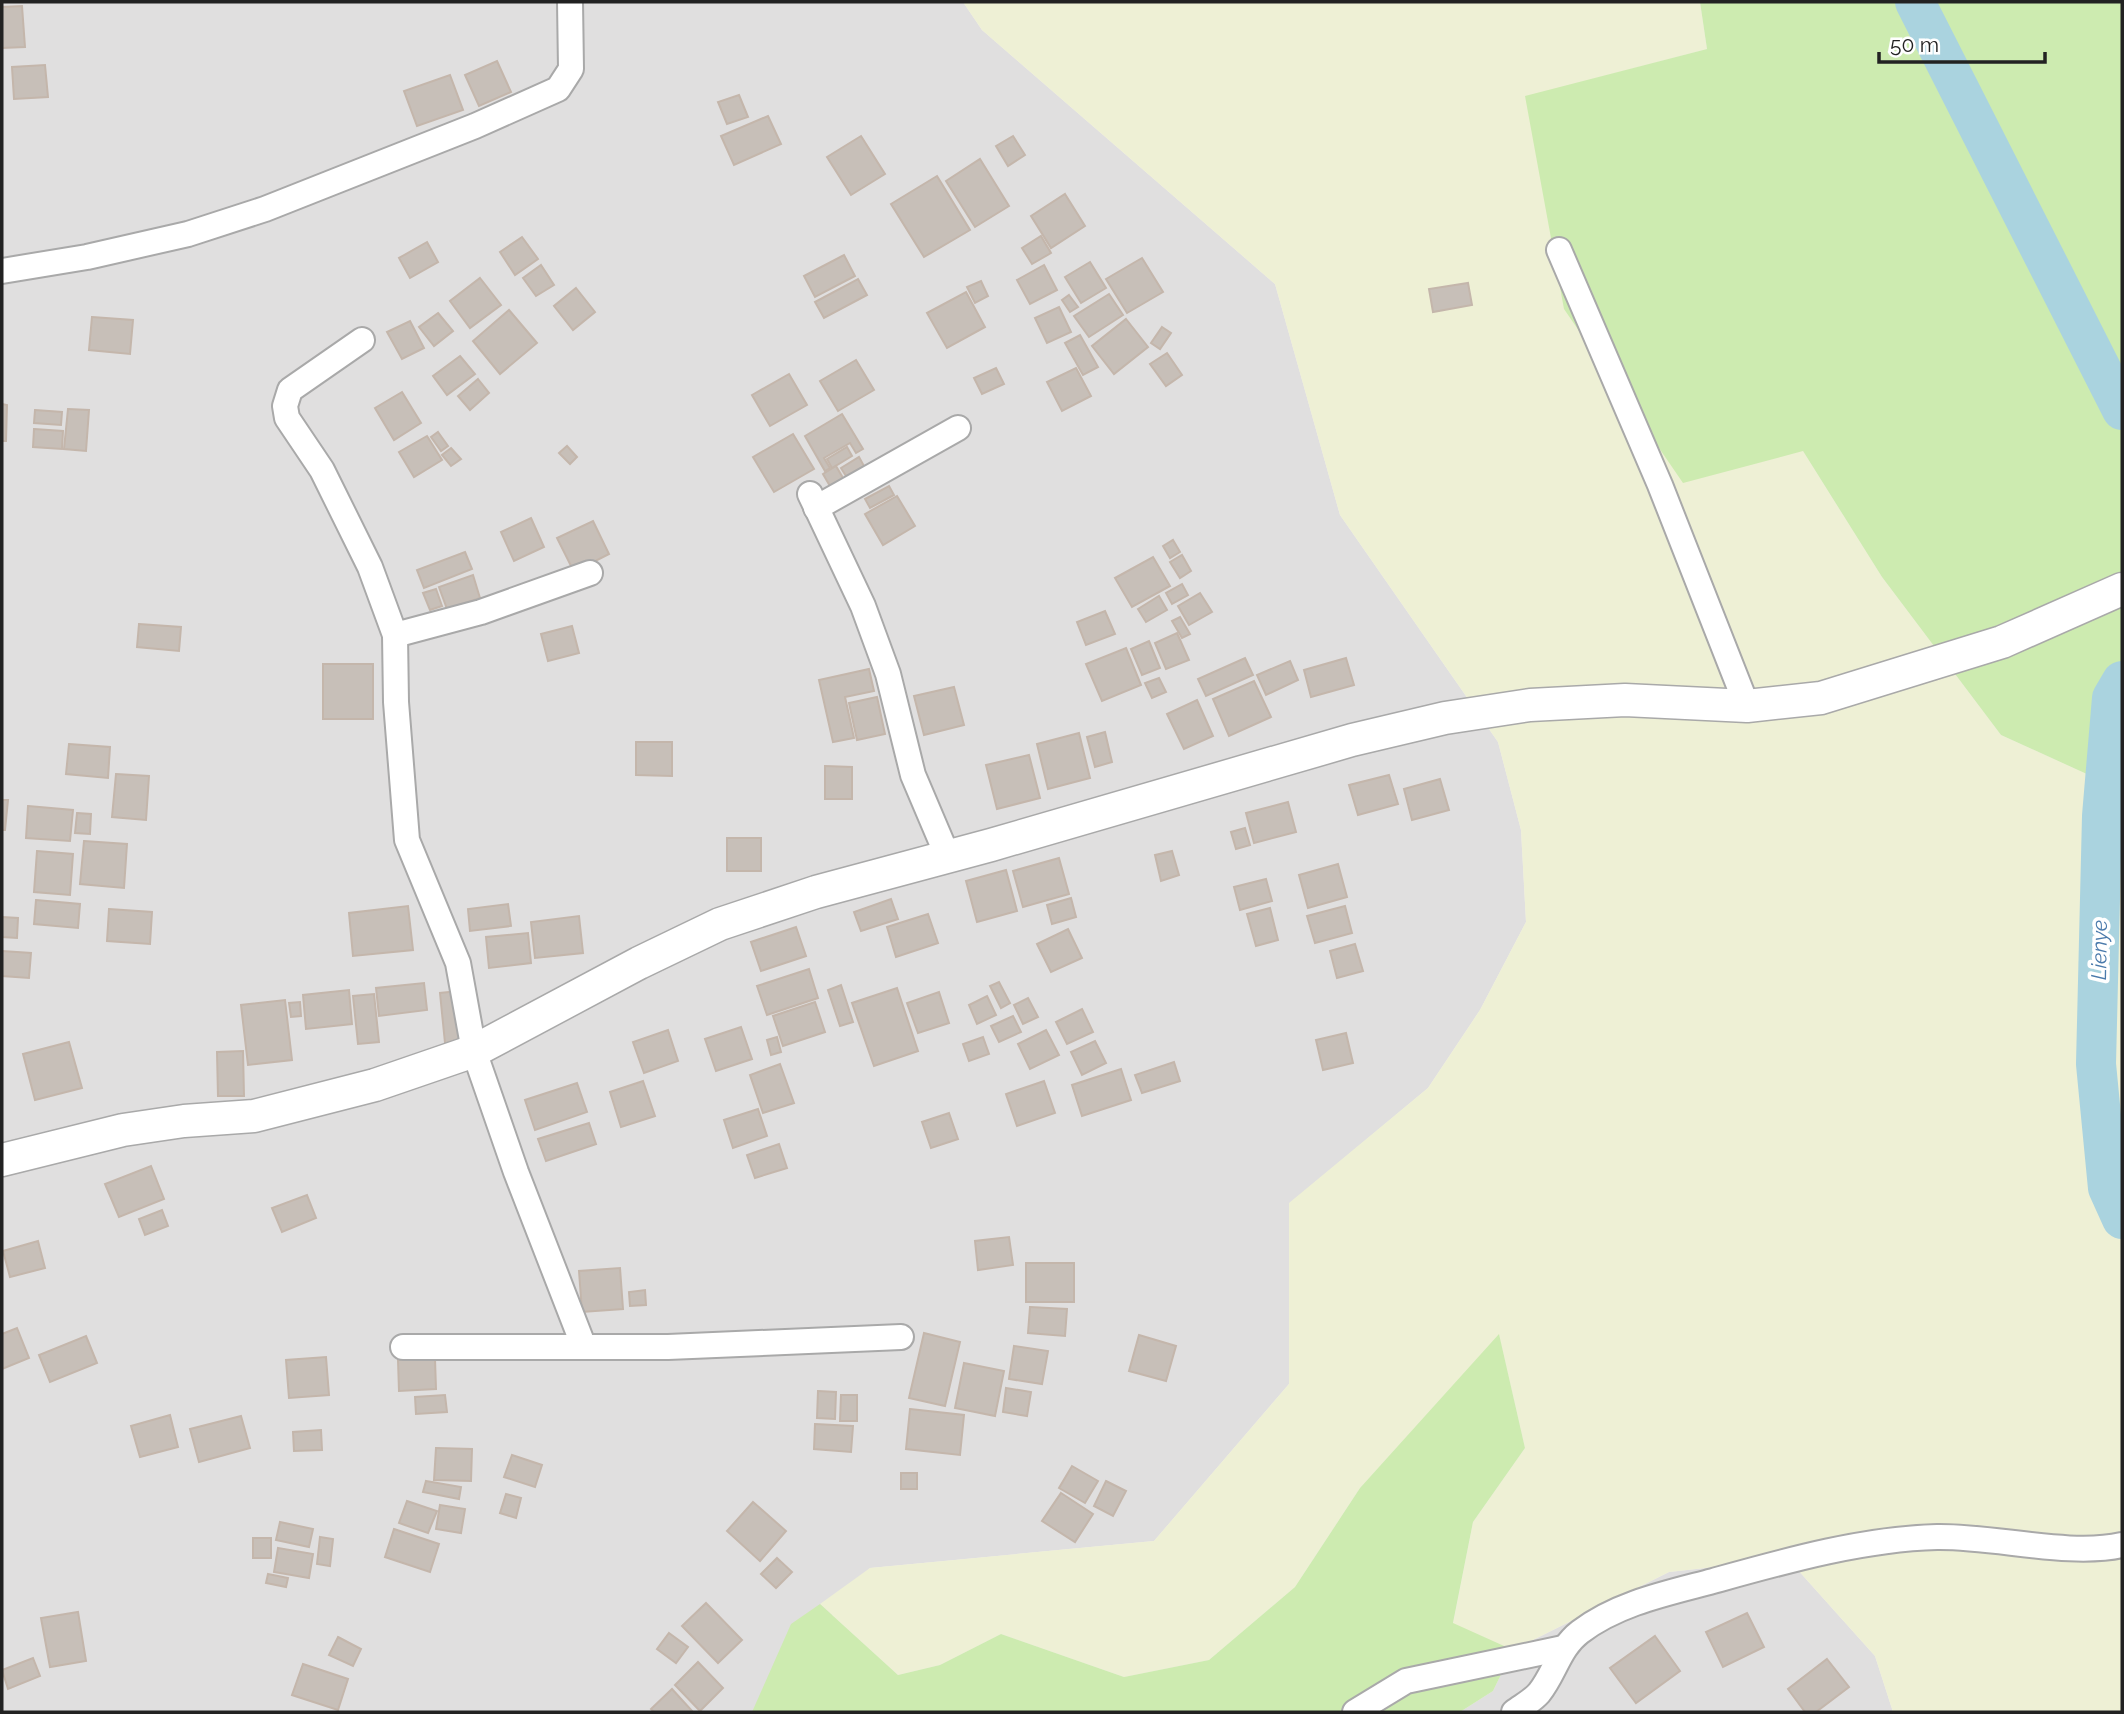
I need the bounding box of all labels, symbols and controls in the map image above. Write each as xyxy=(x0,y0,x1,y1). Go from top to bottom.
scale bar xyxy=(1879,21,2045,65)
text: 50 m xyxy=(1890,32,1939,57)
water label: Lienye xyxy=(2086,920,2112,980)

